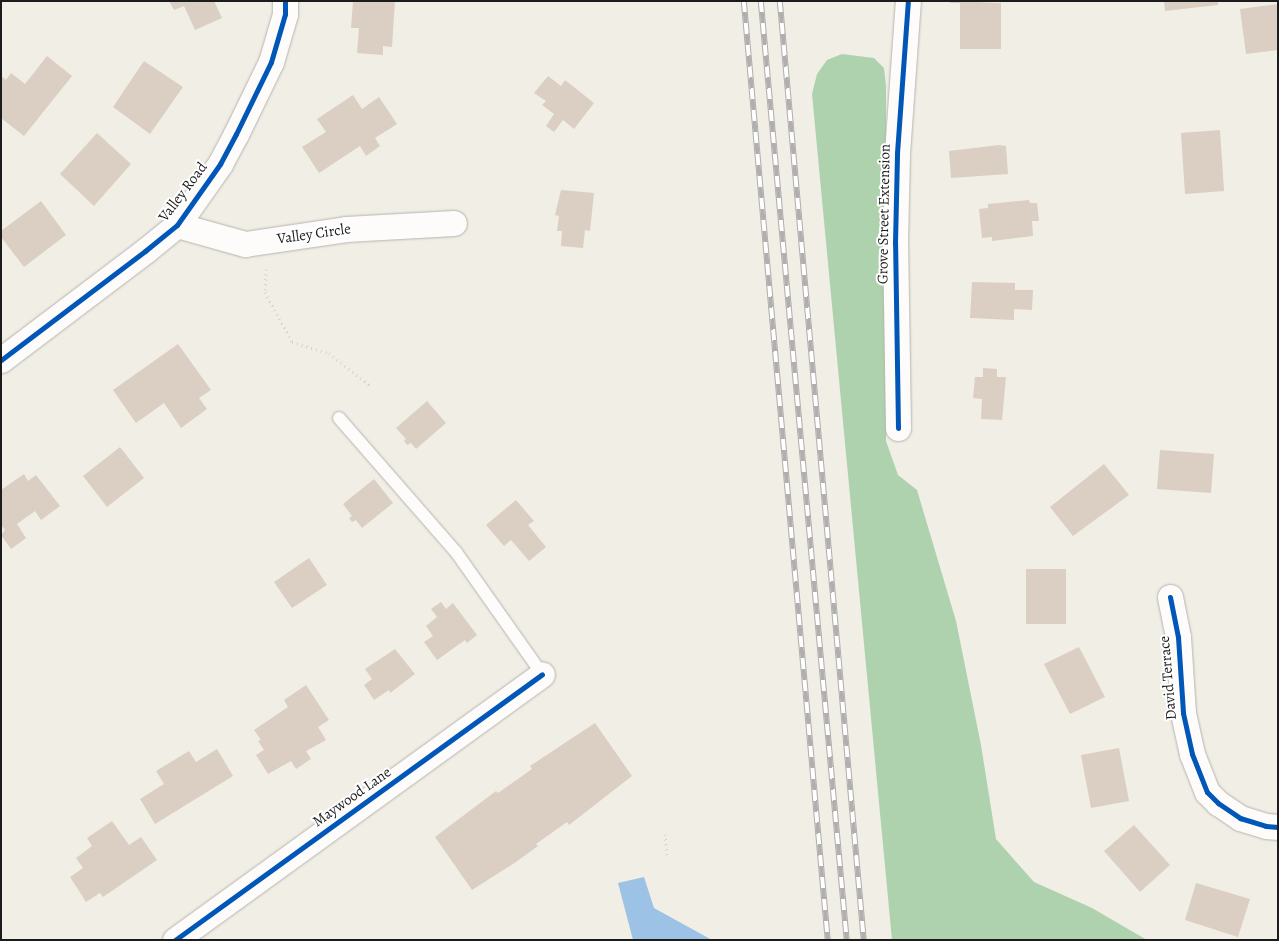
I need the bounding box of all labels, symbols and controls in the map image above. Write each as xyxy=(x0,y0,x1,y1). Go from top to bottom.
street label: Grove Street Extension xyxy=(874,144,894,284)
street label: Valley Road xyxy=(155,159,211,225)
street label: Valley Circle xyxy=(276,220,352,248)
street label: David Terrace xyxy=(1155,635,1181,721)
street label: Maywood Lane xyxy=(309,763,395,831)

